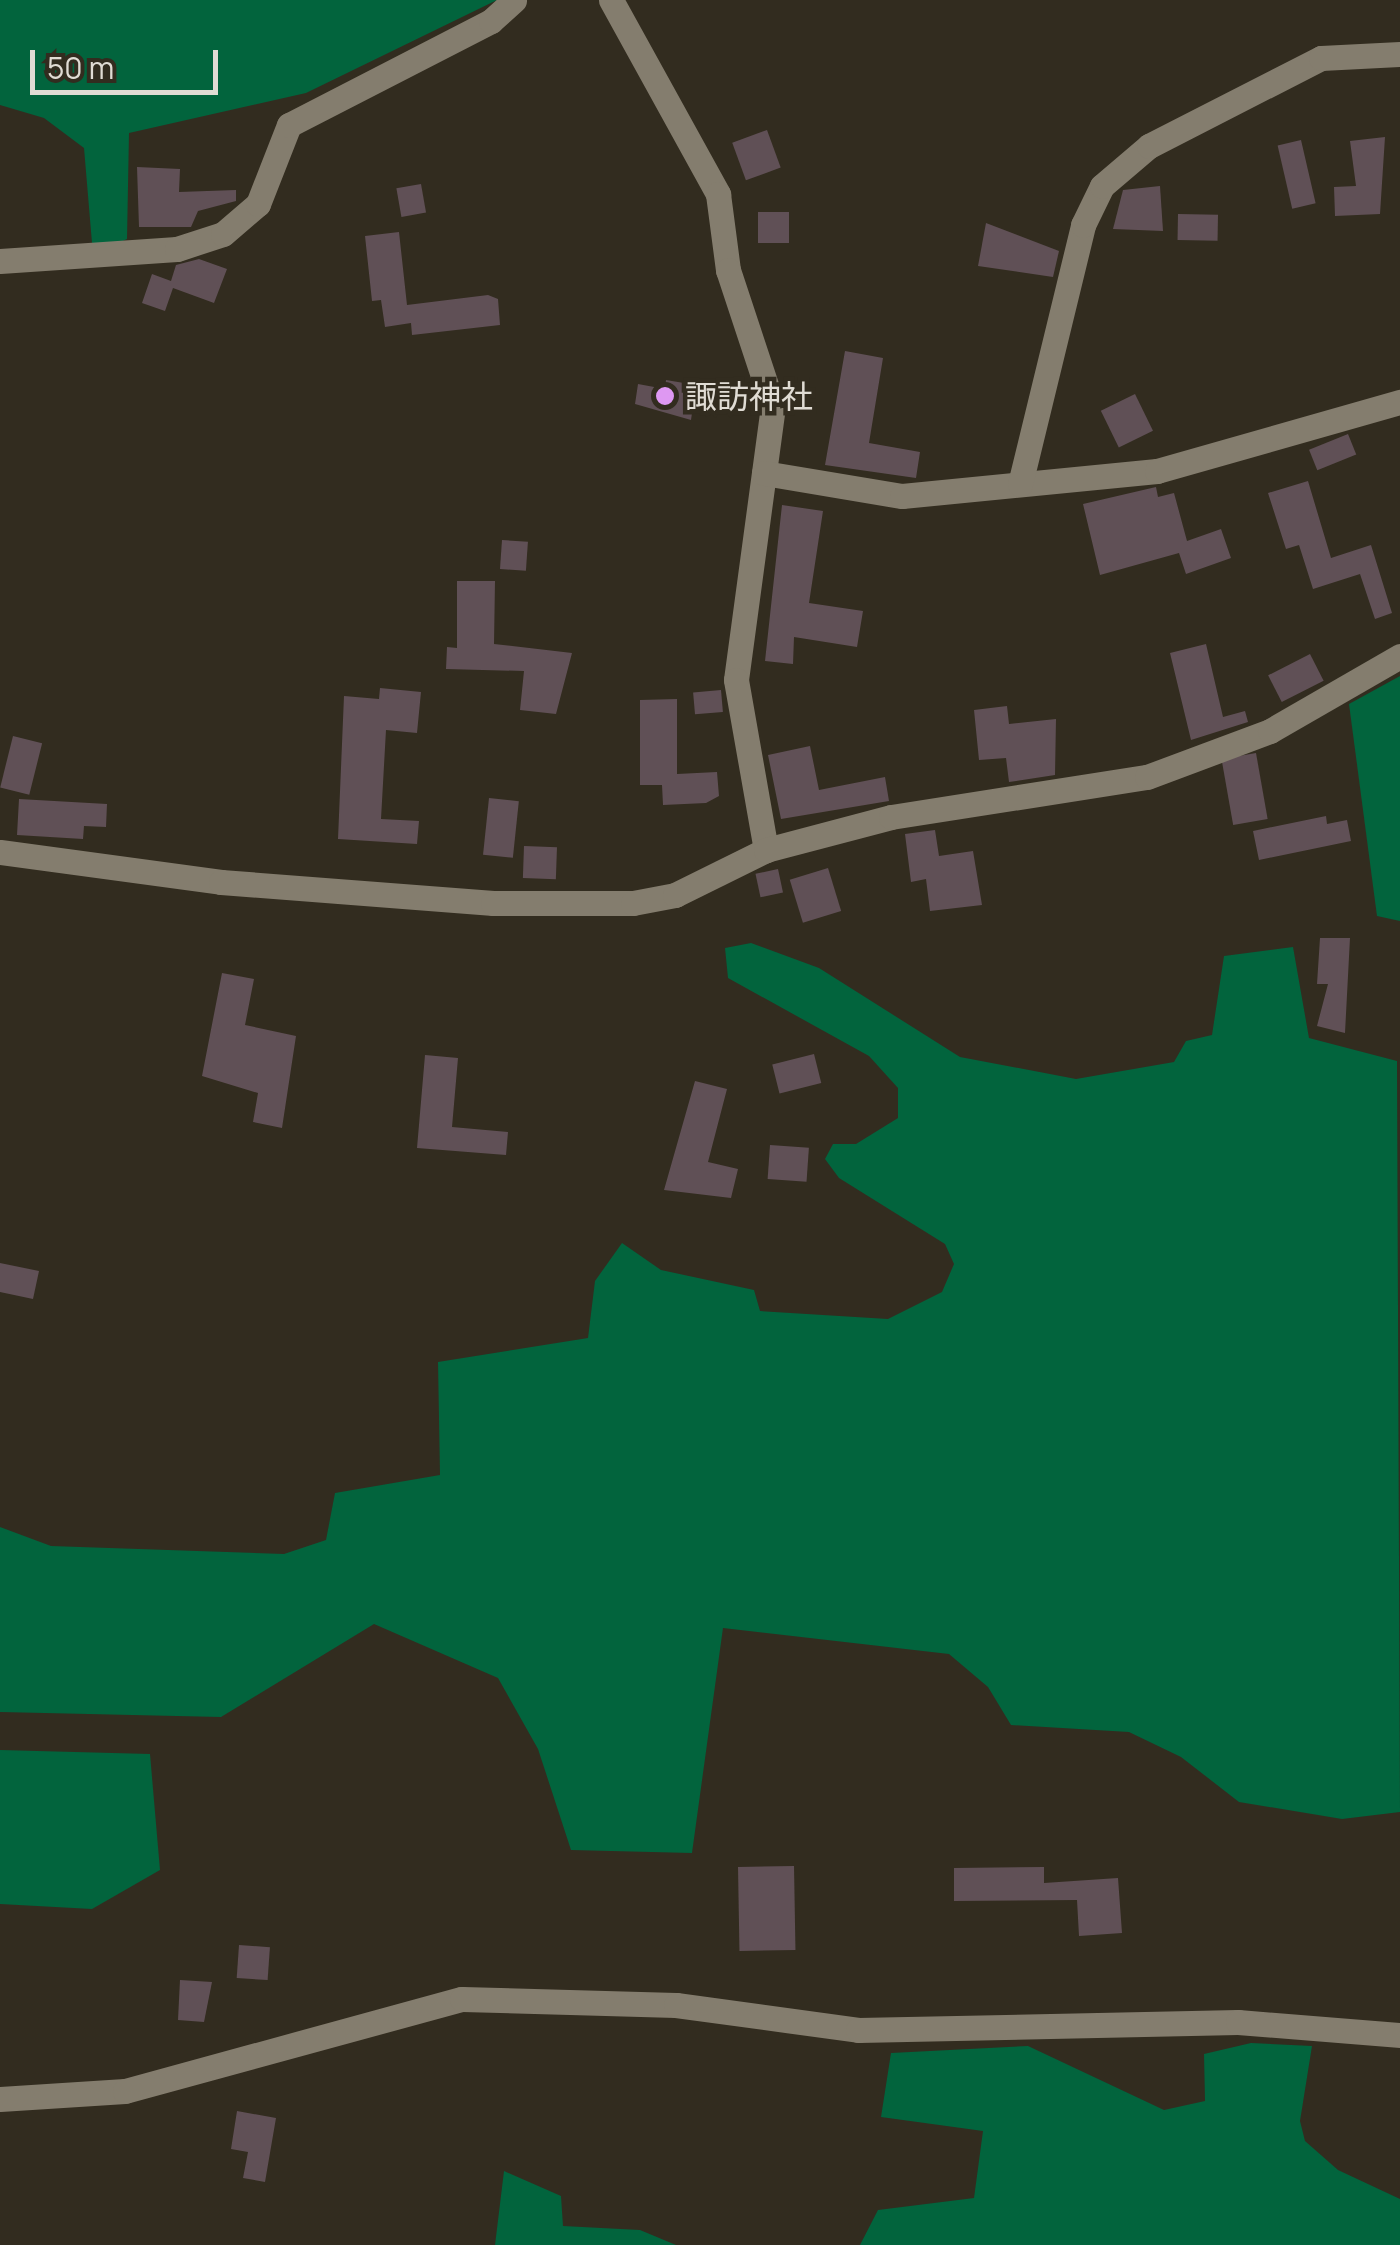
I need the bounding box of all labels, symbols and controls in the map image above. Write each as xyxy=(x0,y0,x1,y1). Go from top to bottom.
scale bar xyxy=(35,30,222,92)
text: 50 m xyxy=(47,47,114,88)
place label: 諏訪神社 xyxy=(685,377,813,415)
marker: 諏訪神社 xyxy=(654,385,676,407)

